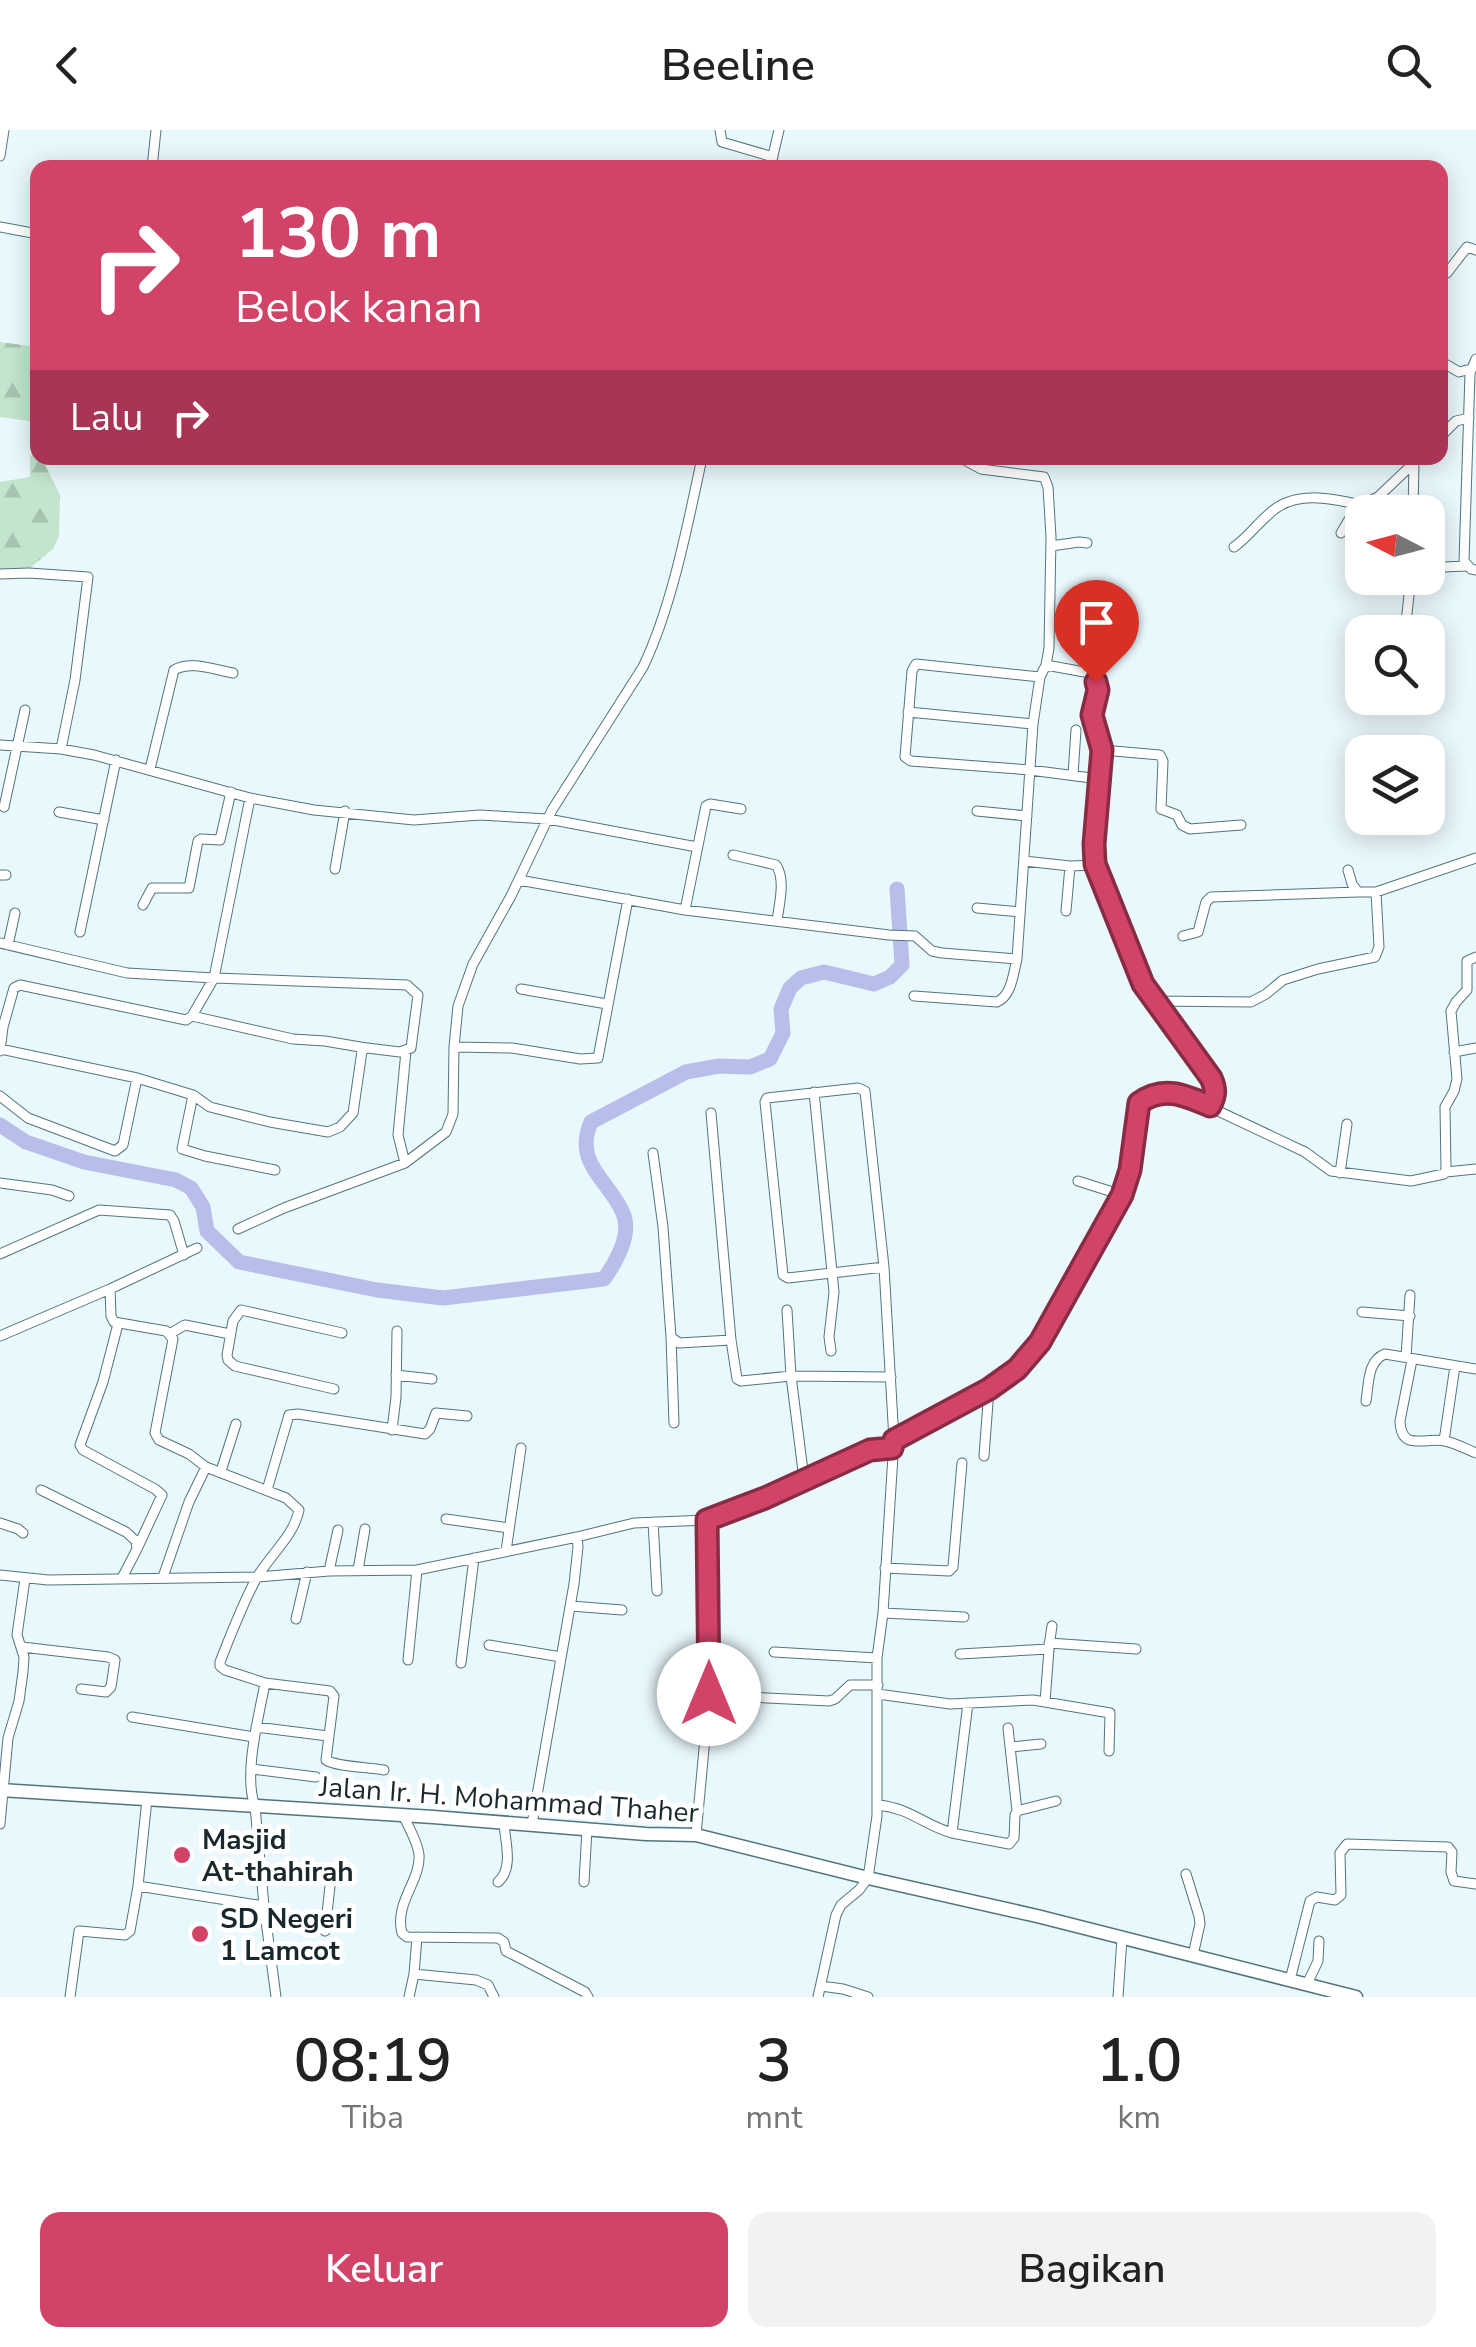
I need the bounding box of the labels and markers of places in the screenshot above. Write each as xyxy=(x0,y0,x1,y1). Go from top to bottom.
pin xyxy=(1054,580,1139,683)
place label: Masjid At-thahirah xyxy=(202,1821,354,1891)
marker: Masjid At-thahirah xyxy=(171,1844,193,1866)
place label: SD Negeri 1 Lamcot xyxy=(220,1900,353,1970)
marker: SD Negeri 1 Lamcot xyxy=(189,1923,211,1945)

